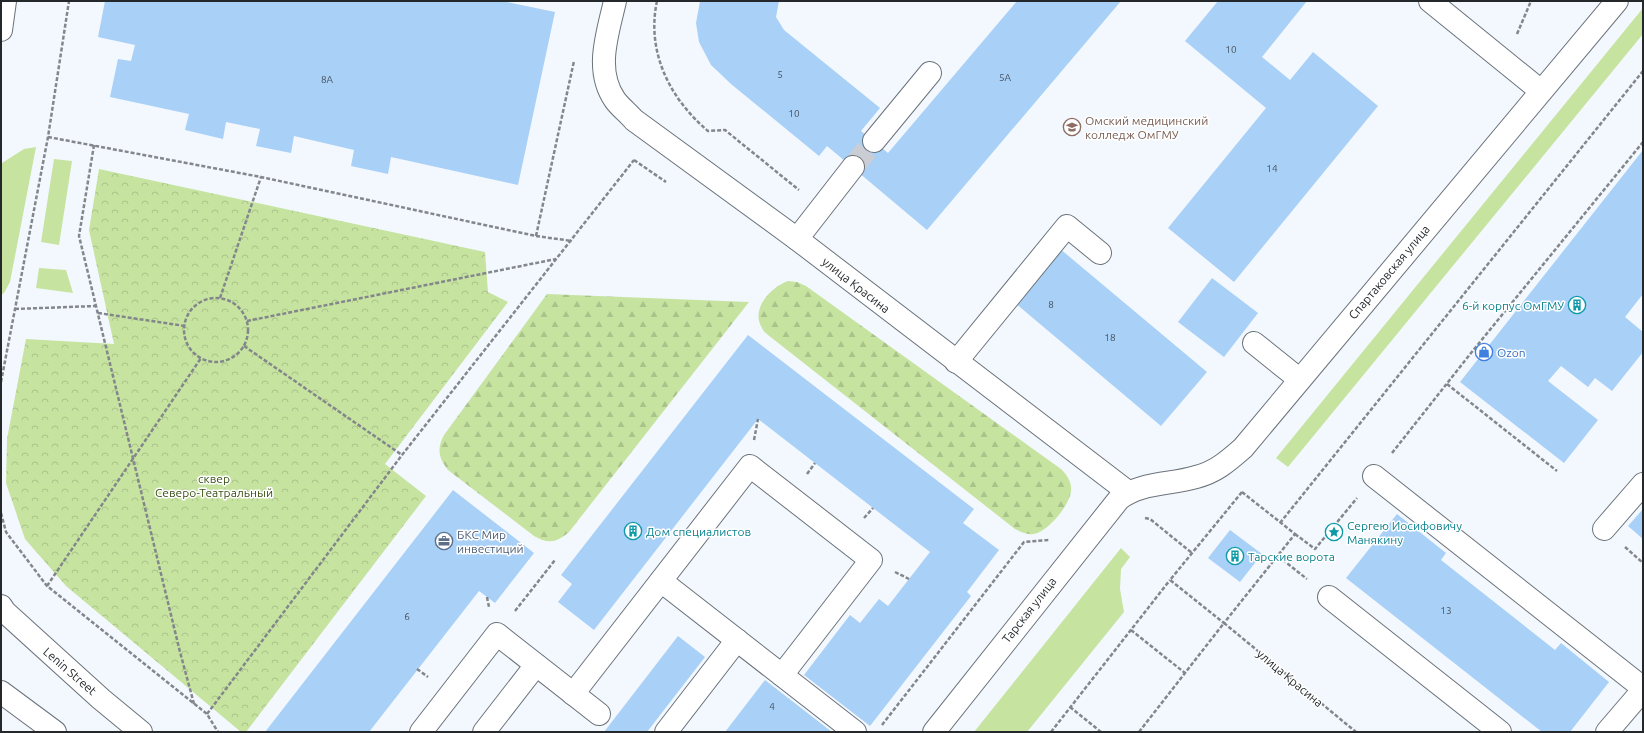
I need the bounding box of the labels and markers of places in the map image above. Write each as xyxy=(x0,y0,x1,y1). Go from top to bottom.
place label: Омский медицинский колледж ОмГМУ xyxy=(1085,114,1208,141)
school or university icon: Омский медицинский колледж ОмГМУ xyxy=(1062,117,1082,137)
building icon: 6-й корпус ОмГМУ xyxy=(1567,295,1587,315)
place label: 6-й корпус ОмГМУ xyxy=(1462,299,1564,312)
shop icon: Ozon xyxy=(1474,342,1494,362)
place label: Ozon xyxy=(1497,346,1526,359)
place label: Сергею Иосифовичу Манякину xyxy=(1347,519,1462,546)
building icon: Дом специалистов xyxy=(623,521,643,541)
place icon: Сергею Иосифовичу Манякину xyxy=(1324,522,1344,542)
place label: Дом специалистов xyxy=(646,525,751,538)
place label: БКС Мир инвестиций xyxy=(457,528,524,555)
office icon: БКС Мир инвестиций xyxy=(434,531,454,551)
building icon: Тарские ворота xyxy=(1225,546,1245,566)
place label: Тарские ворота xyxy=(1248,550,1335,563)

